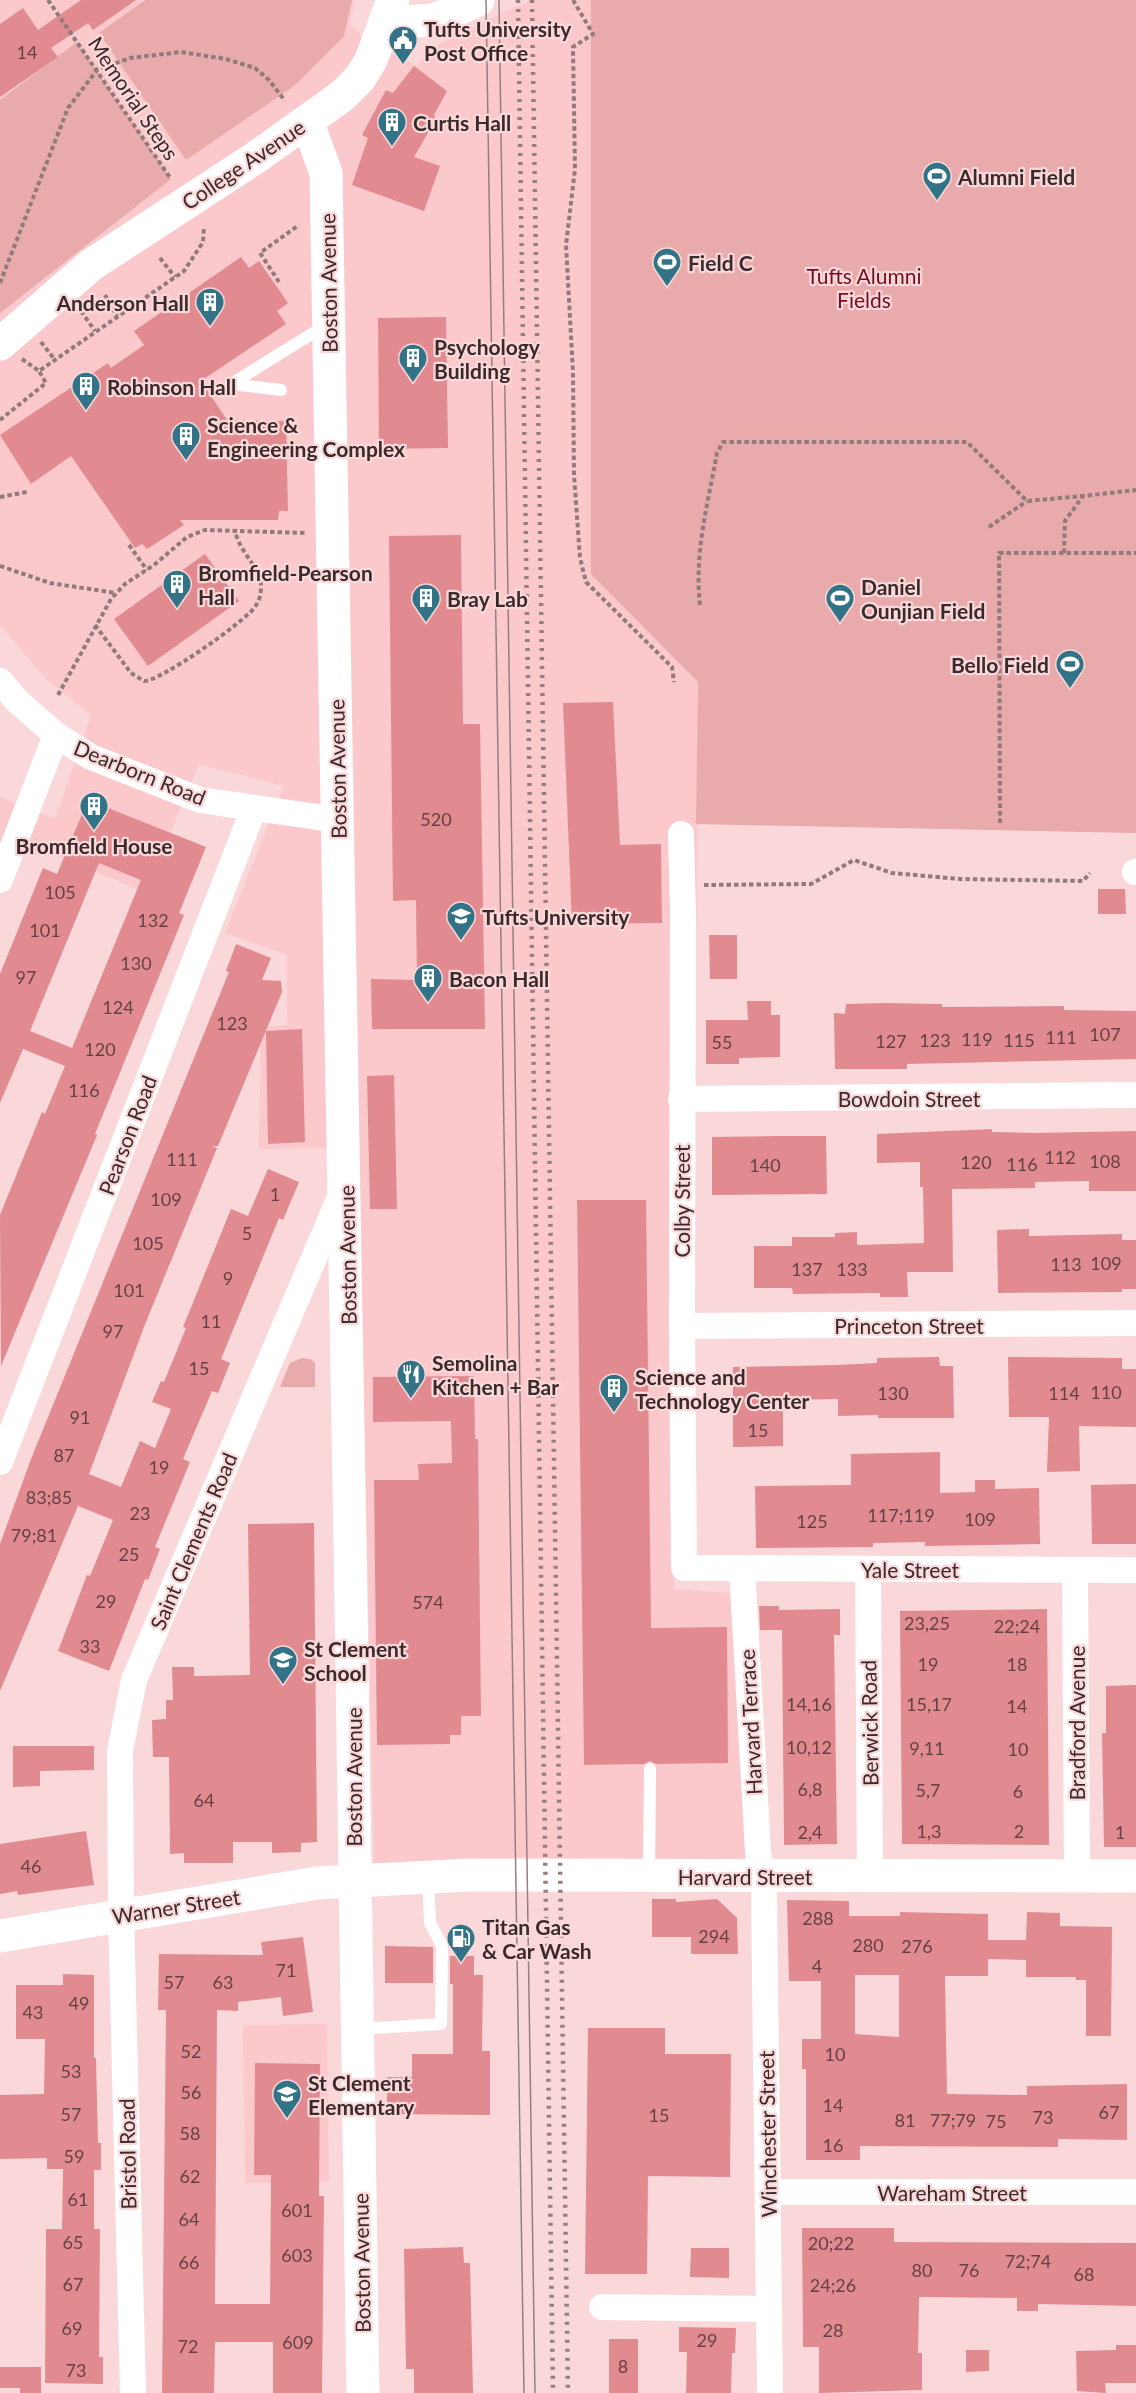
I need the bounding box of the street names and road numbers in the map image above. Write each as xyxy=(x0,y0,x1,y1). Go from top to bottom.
street label: Memorial Steps xyxy=(84,32,184,164)
street label: College Avenue xyxy=(177,114,309,214)
street label: Boston Avenue xyxy=(314,213,342,353)
street label: Boston Avenue xyxy=(323,699,351,839)
street label: Dearborn Road xyxy=(70,734,210,810)
street label: Pearson Road xyxy=(93,1072,161,1198)
street label: Bowdoin Street xyxy=(838,1086,981,1111)
street label: Colby Street xyxy=(669,1144,694,1258)
street label: Boston Avenue xyxy=(333,1185,361,1325)
street label: Princeton Street xyxy=(834,1313,984,1338)
street label: Saint Clements Road xyxy=(144,1449,242,1633)
street label: Yale Street xyxy=(861,1557,959,1582)
street label: Bradford Avenue xyxy=(1064,1645,1089,1801)
street label: Harvard Terrace xyxy=(734,1648,766,1796)
street label: Berwick Road xyxy=(855,1660,883,1786)
street label: Boston Avenue xyxy=(341,1707,366,1847)
street label: Harvard Street xyxy=(678,1864,813,1889)
street label: Warner Street xyxy=(110,1883,242,1928)
street label: Winchester Street xyxy=(753,2050,781,2218)
street label: Bristol Road xyxy=(114,2098,140,2210)
street label: Wareham Street xyxy=(877,2180,1027,2205)
street label: Boston Avenue xyxy=(347,2193,375,2333)

